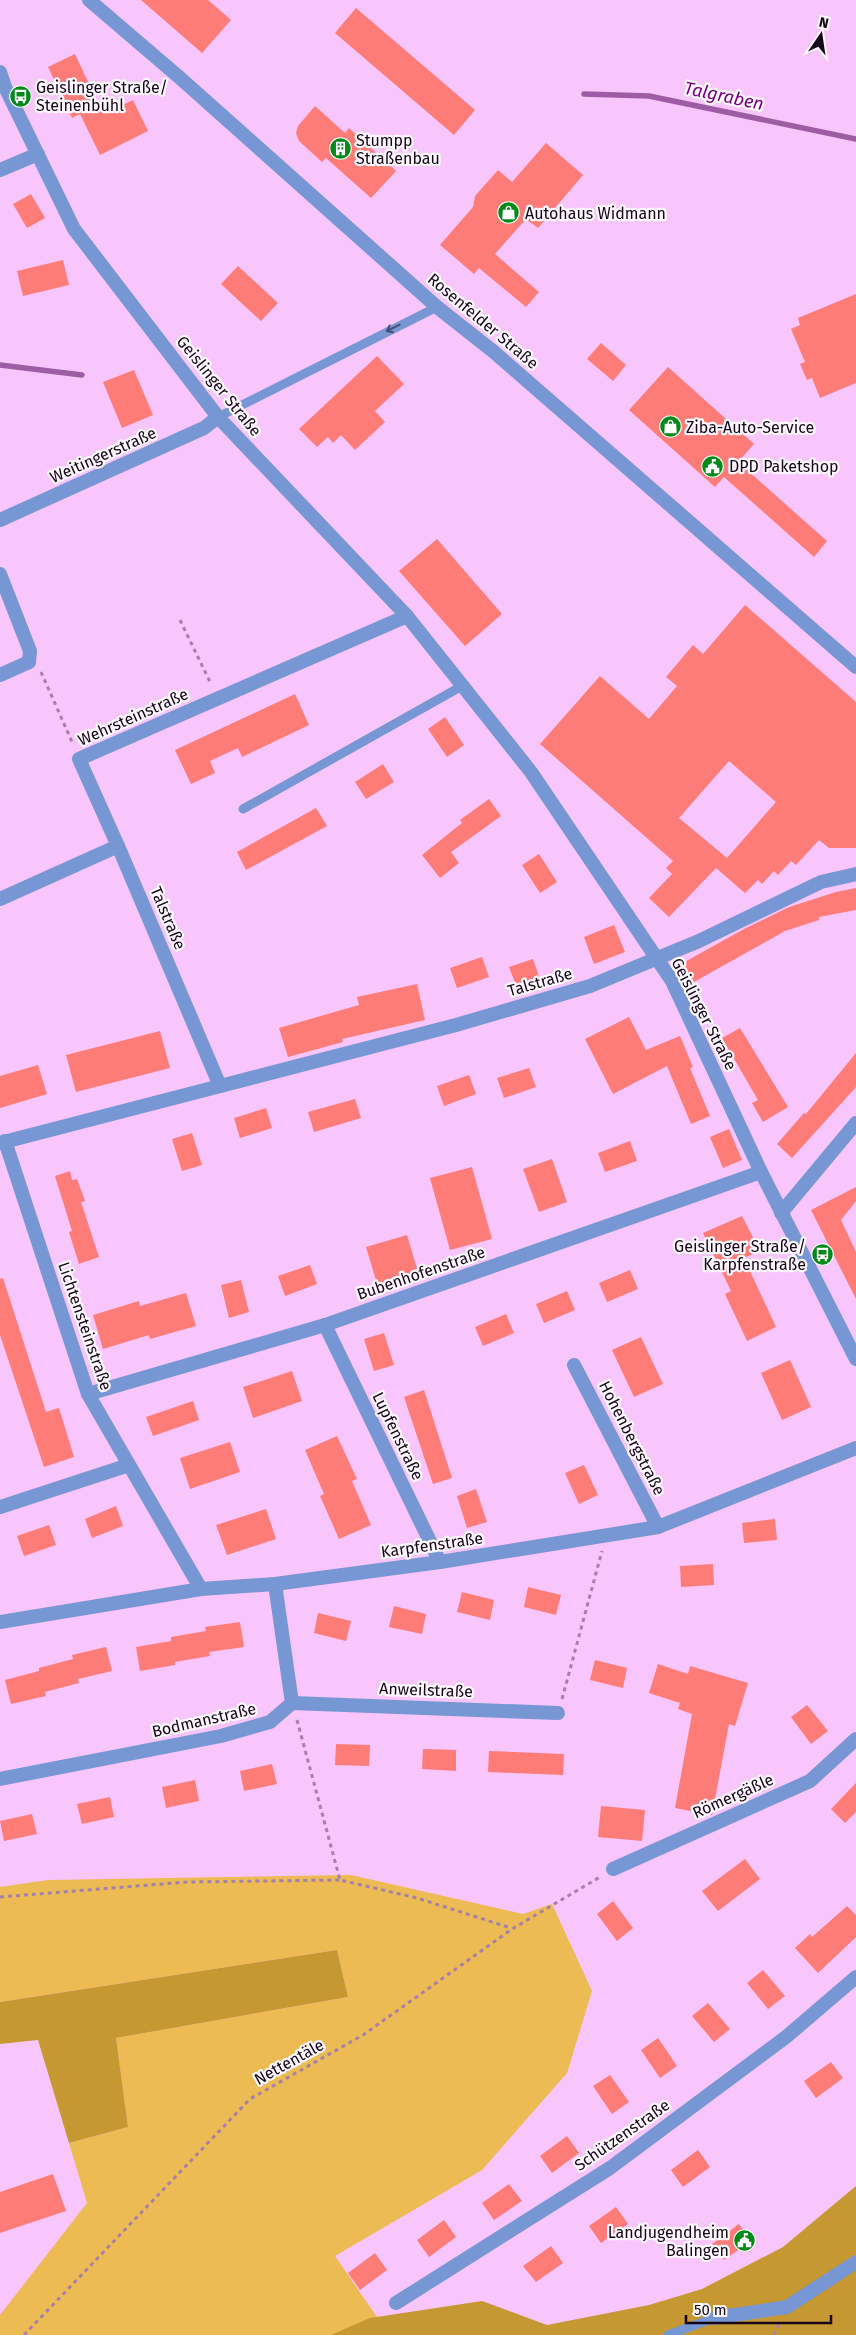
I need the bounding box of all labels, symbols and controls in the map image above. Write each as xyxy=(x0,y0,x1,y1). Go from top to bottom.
north arrow xyxy=(796,10,846,60)
text: N xyxy=(817,13,830,32)
water label: Talgraben xyxy=(682,77,766,115)
place label: Geislinger Straße/ Steinenbühl xyxy=(36,78,168,115)
bus stop icon: Geislinger Straße/ Steinenbühl xyxy=(8,84,32,108)
place label: Stumpp Straßenbau xyxy=(356,131,440,168)
building icon: Stumpp Straßenbau xyxy=(328,137,352,161)
shop icon: Autohaus Widmann xyxy=(497,201,521,225)
place label: Autohaus Widmann xyxy=(525,204,666,223)
street label: Rosenfelder Straße xyxy=(424,269,542,373)
one-way arrow xyxy=(386,324,401,333)
street label: Geislinger Straße xyxy=(173,332,265,440)
shop icon: Ziba-Auto-Service xyxy=(658,415,682,439)
place label: Ziba-Auto-Service xyxy=(686,418,814,437)
street label: Weitingerstraße xyxy=(47,423,159,487)
public building icon: DPD Paketshop xyxy=(701,454,725,478)
place label: DPD Paketshop xyxy=(729,457,839,476)
street label: Wehrsteinstraße xyxy=(75,684,191,750)
street label: Talstraße xyxy=(146,884,190,952)
street label: Geislinger Straße xyxy=(667,955,741,1073)
street label: Talstraße xyxy=(505,964,575,1000)
place label: Geislinger Straße/ Karpfenstraße xyxy=(674,1237,806,1274)
street label: Bubenhofenstraße xyxy=(354,1242,488,1304)
bus stop icon: Geislinger Straße/ Karpfenstraße xyxy=(810,1243,834,1267)
street label: Lichtensteinstraße xyxy=(54,1259,116,1393)
street label: Hohenbergstraße xyxy=(595,1378,669,1498)
street label: Lupfenstraße xyxy=(369,1389,427,1483)
street label: Karpfenstraße xyxy=(380,1528,484,1562)
street label: Anweilstraße xyxy=(379,1679,473,1701)
street label: Bodmanstraße xyxy=(150,1699,258,1741)
street label: Römergäßle xyxy=(690,1770,776,1822)
street label: Nettentäle xyxy=(251,2035,327,2089)
street label: Schützenstraße xyxy=(571,2095,673,2175)
place label: Landjugendheim Balingen xyxy=(608,2223,729,2260)
public building icon: Landjugendheim Balingen xyxy=(733,2229,757,2253)
scale bar xyxy=(686,2292,831,2324)
text: 50 m xyxy=(694,2301,727,2319)

